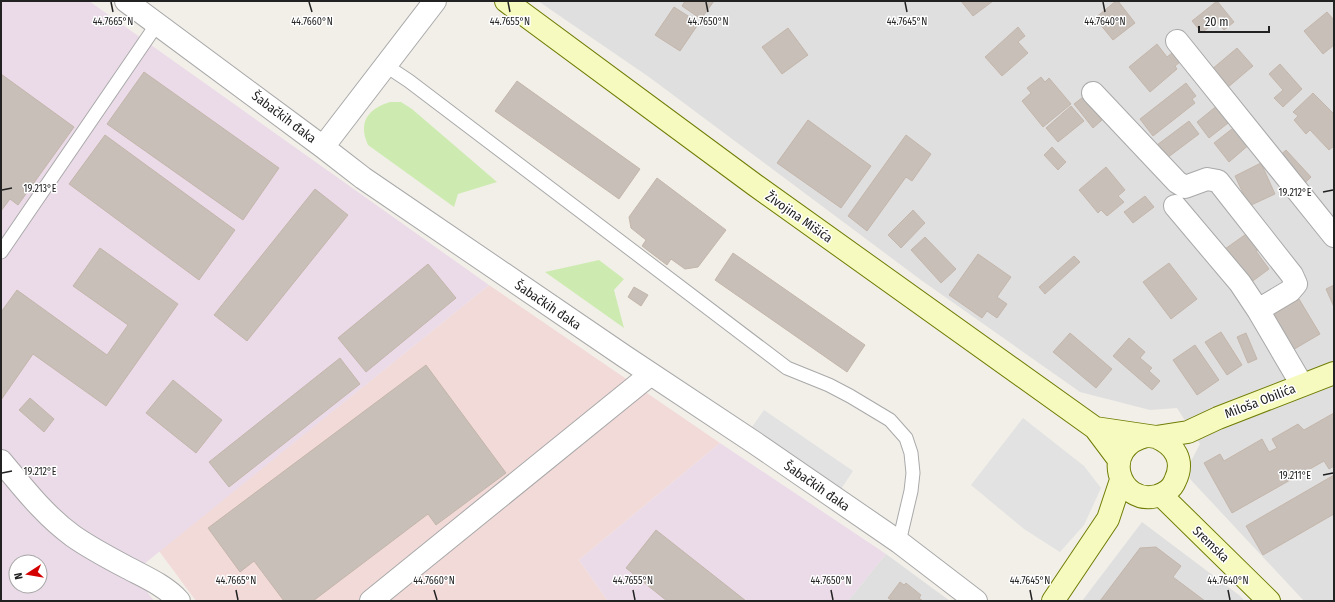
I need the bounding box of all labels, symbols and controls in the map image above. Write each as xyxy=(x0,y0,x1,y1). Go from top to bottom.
scale bar xyxy=(1199,8,1269,34)
text: 20 m xyxy=(1205,15,1229,29)
text: 44.7665°N xyxy=(93,16,133,28)
text: 44.7660°N xyxy=(291,16,333,28)
text: 44.7655°N xyxy=(490,16,530,28)
text: 44.7650°N xyxy=(687,16,729,28)
text: 44.7645°N xyxy=(887,16,927,28)
text: 44.7640°N xyxy=(1084,16,1126,28)
street label: Šabačkih đaka xyxy=(249,88,319,146)
text: 19.213°E xyxy=(24,183,57,195)
text: 19.212°E xyxy=(1279,187,1312,199)
street label: Živojina Mišića xyxy=(763,188,835,246)
street label: Šabačkih đaka xyxy=(512,277,584,333)
street label: Miloša Obilića xyxy=(1223,381,1297,421)
street label: Šabačkih đaka xyxy=(781,458,853,514)
text: 19.212°E xyxy=(24,466,57,478)
text: 19.211°E xyxy=(1279,470,1311,482)
street label: Sremska xyxy=(1190,523,1232,565)
north arrow xyxy=(8,554,48,594)
text: N xyxy=(12,571,26,581)
text: 44.7665°N xyxy=(216,575,256,587)
text: 44.7660°N xyxy=(413,575,455,587)
text: 44.7655°N xyxy=(613,575,653,587)
text: 44.7650°N xyxy=(810,575,852,587)
text: 44.7645°N xyxy=(1010,575,1050,587)
text: 44.7640°N xyxy=(1207,575,1249,587)

